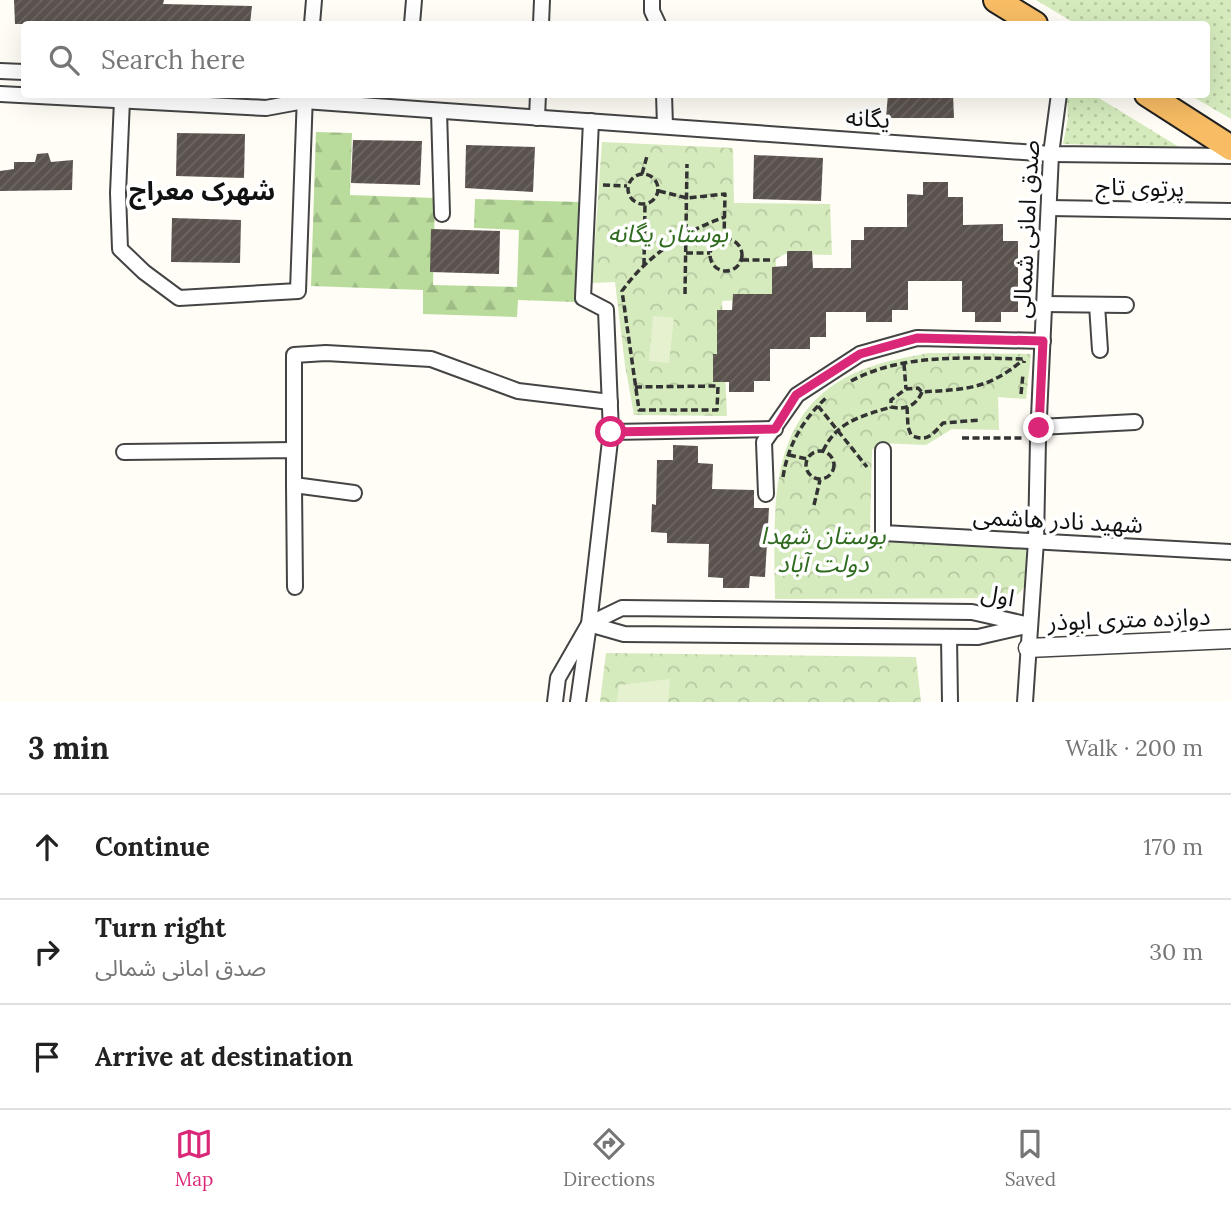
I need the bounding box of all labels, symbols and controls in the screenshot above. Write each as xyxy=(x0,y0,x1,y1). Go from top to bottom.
search box xyxy=(21,21,1210,98)
icon: search xyxy=(45,41,83,79)
text: Search here xyxy=(101,43,245,76)
street label: یگانه xyxy=(845,101,891,135)
street label: صدق امانی شمالی xyxy=(1006,139,1046,319)
street label: پرتوی تاج xyxy=(1095,171,1185,205)
district label: شهرک معراج xyxy=(129,174,275,210)
park label: بوستان یگانه xyxy=(608,218,728,249)
route end xyxy=(1023,412,1054,443)
route start xyxy=(595,416,626,447)
street label: شهید نادر هاشمی xyxy=(972,500,1144,540)
park label: بوستان شهدا دولت آباد xyxy=(761,520,886,579)
street label: اول xyxy=(979,577,1017,613)
street label: دوازده متری ابوذر xyxy=(1046,601,1211,637)
text: 3 min xyxy=(28,729,109,767)
text: Walk · 200 m xyxy=(1065,733,1203,762)
icon: ahead xyxy=(28,828,66,866)
text: Continue xyxy=(95,830,210,863)
text: 170 m xyxy=(1143,832,1203,861)
text: Turn right xyxy=(95,911,226,944)
icon: right xyxy=(28,933,66,971)
text: 30 m xyxy=(1149,937,1203,966)
text: صدق امانی شمالی xyxy=(95,953,266,982)
icon: arrive xyxy=(28,1038,66,1076)
text: Arrive at destination xyxy=(95,1040,353,1073)
tab: Map xyxy=(175,1125,213,1191)
tab: Directions xyxy=(563,1125,655,1191)
tab: Saved xyxy=(1005,1125,1056,1191)

